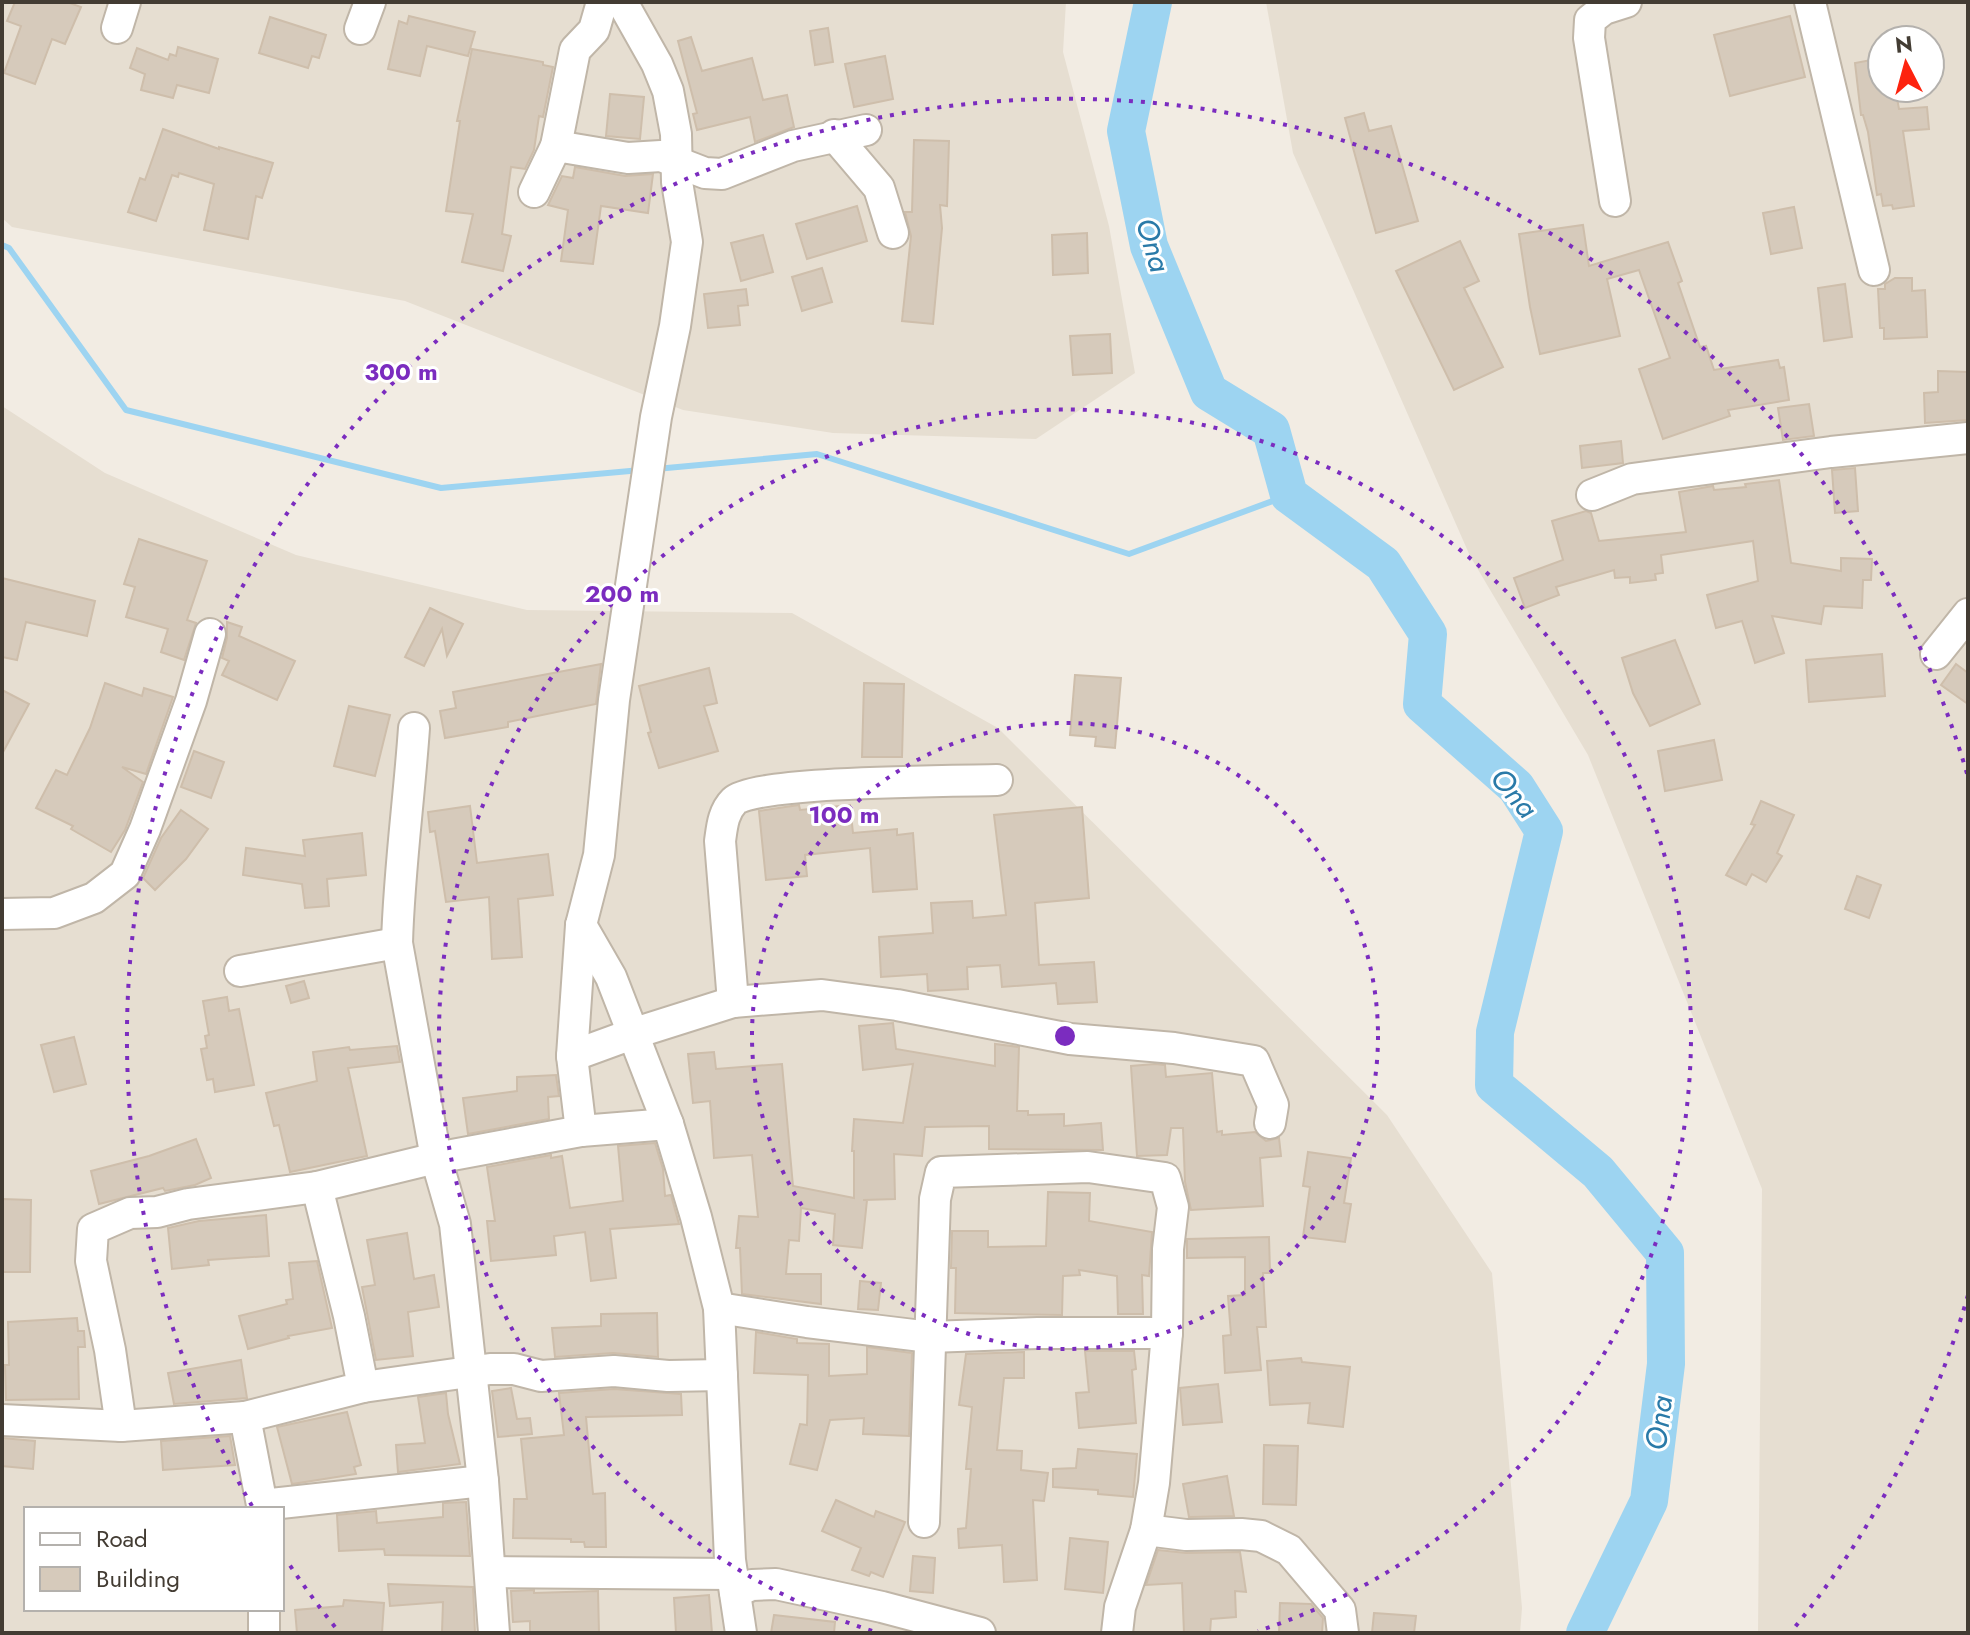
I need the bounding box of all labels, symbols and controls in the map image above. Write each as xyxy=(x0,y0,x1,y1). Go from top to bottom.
north arrow xyxy=(1866,24,1946,104)
text: N xyxy=(1894,27,1914,61)
water label: Ona xyxy=(1125,212,1182,278)
text: 300 m xyxy=(364,354,438,389)
text: 200 m xyxy=(585,576,659,611)
water label: Ona xyxy=(1480,758,1549,828)
text: 100 m xyxy=(809,797,879,832)
centre of rings xyxy=(1051,1022,1079,1050)
water label: Ona xyxy=(1634,1393,1683,1453)
legend xyxy=(24,1507,284,1611)
text: Road xyxy=(96,1521,148,1556)
text: Building xyxy=(96,1561,180,1596)

